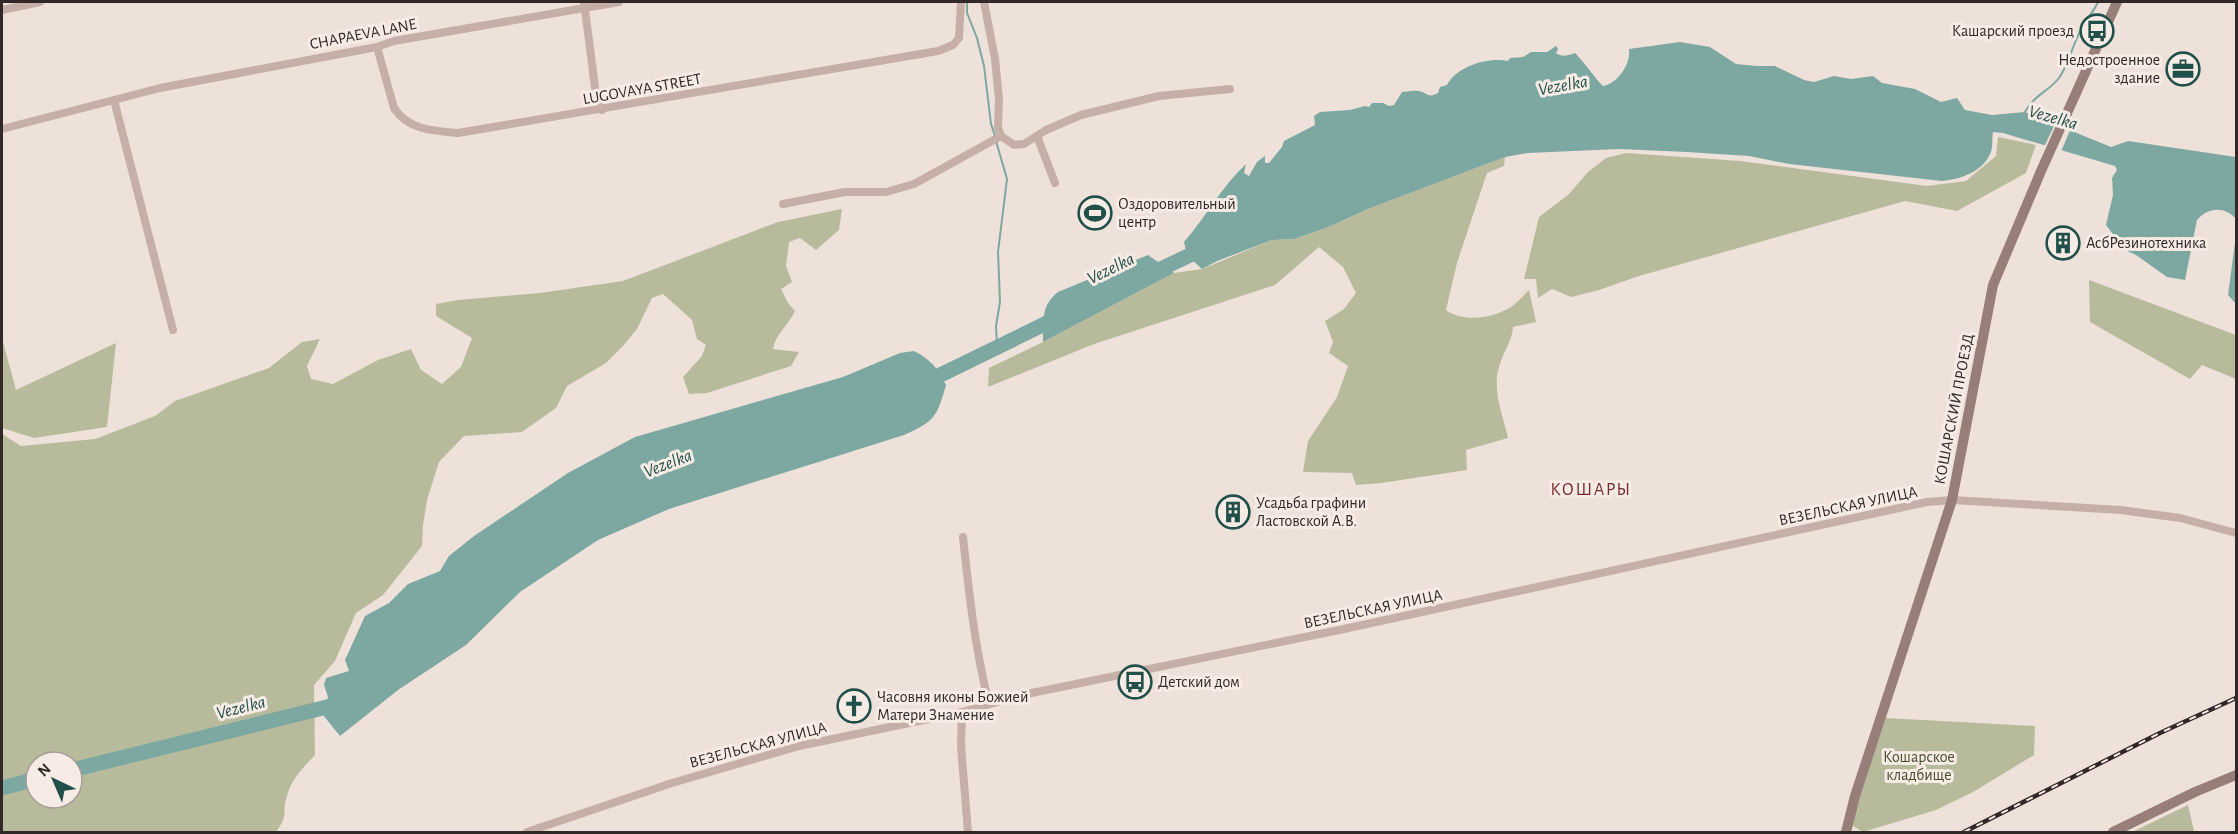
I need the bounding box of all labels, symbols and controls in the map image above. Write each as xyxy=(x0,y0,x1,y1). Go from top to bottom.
bus stop icon: Кашарский проезд xyxy=(2079,13,2115,49)
street label: CHAPAEVA LANE xyxy=(308,16,418,52)
place label: Кашарский проезд xyxy=(1952,23,2074,39)
office icon: Недостроенное здание xyxy=(2165,51,2201,87)
place label: Недостроенное здание xyxy=(2058,52,2160,86)
street label: LUGOVAYA STREET xyxy=(581,71,703,107)
water label: Vezelka xyxy=(1537,73,1589,99)
water label: Vezelka xyxy=(2026,102,2080,134)
sports icon: Оздоровительный центр xyxy=(1077,195,1113,231)
place label: Оздоровительный центр xyxy=(1118,196,1236,230)
building icon: АсбРезинотехника xyxy=(2045,225,2081,261)
place label: АсбРезинотехника xyxy=(2086,235,2206,251)
water label: Vezelka xyxy=(1085,250,1138,288)
street label: КОШАРСКИЙ ПРОЕЗД xyxy=(1931,332,1976,486)
water label: Vezelka xyxy=(641,447,695,481)
district label: КОШАРЫ xyxy=(1550,481,1632,499)
street label: ВЕЗЕЛЬСКАЯ УЛИЦА xyxy=(1777,483,1919,529)
building icon: Усадьба графини Ластовской А.В. xyxy=(1215,494,1251,530)
place label: Усадьба графини Ластовской А.В. xyxy=(1256,495,1366,529)
street label: ВЕЗЕЛЬСКАЯ УЛИЦА xyxy=(1302,586,1444,632)
bus stop icon: Детский дом xyxy=(1117,664,1153,700)
place label: Детский дом xyxy=(1158,674,1240,690)
church icon: Часовня иконы Божией Матери Знамение xyxy=(836,688,872,724)
place label: Часовня иконы Божией Матери Знамение xyxy=(877,689,1028,723)
water label: Vezelka xyxy=(215,693,268,723)
street label: ВЕЗЕЛЬСКАЯ УЛИЦА xyxy=(688,719,829,771)
park label: Кошарское кладбище xyxy=(1883,749,1955,783)
north arrow xyxy=(24,750,84,810)
text: N xyxy=(35,760,54,780)

